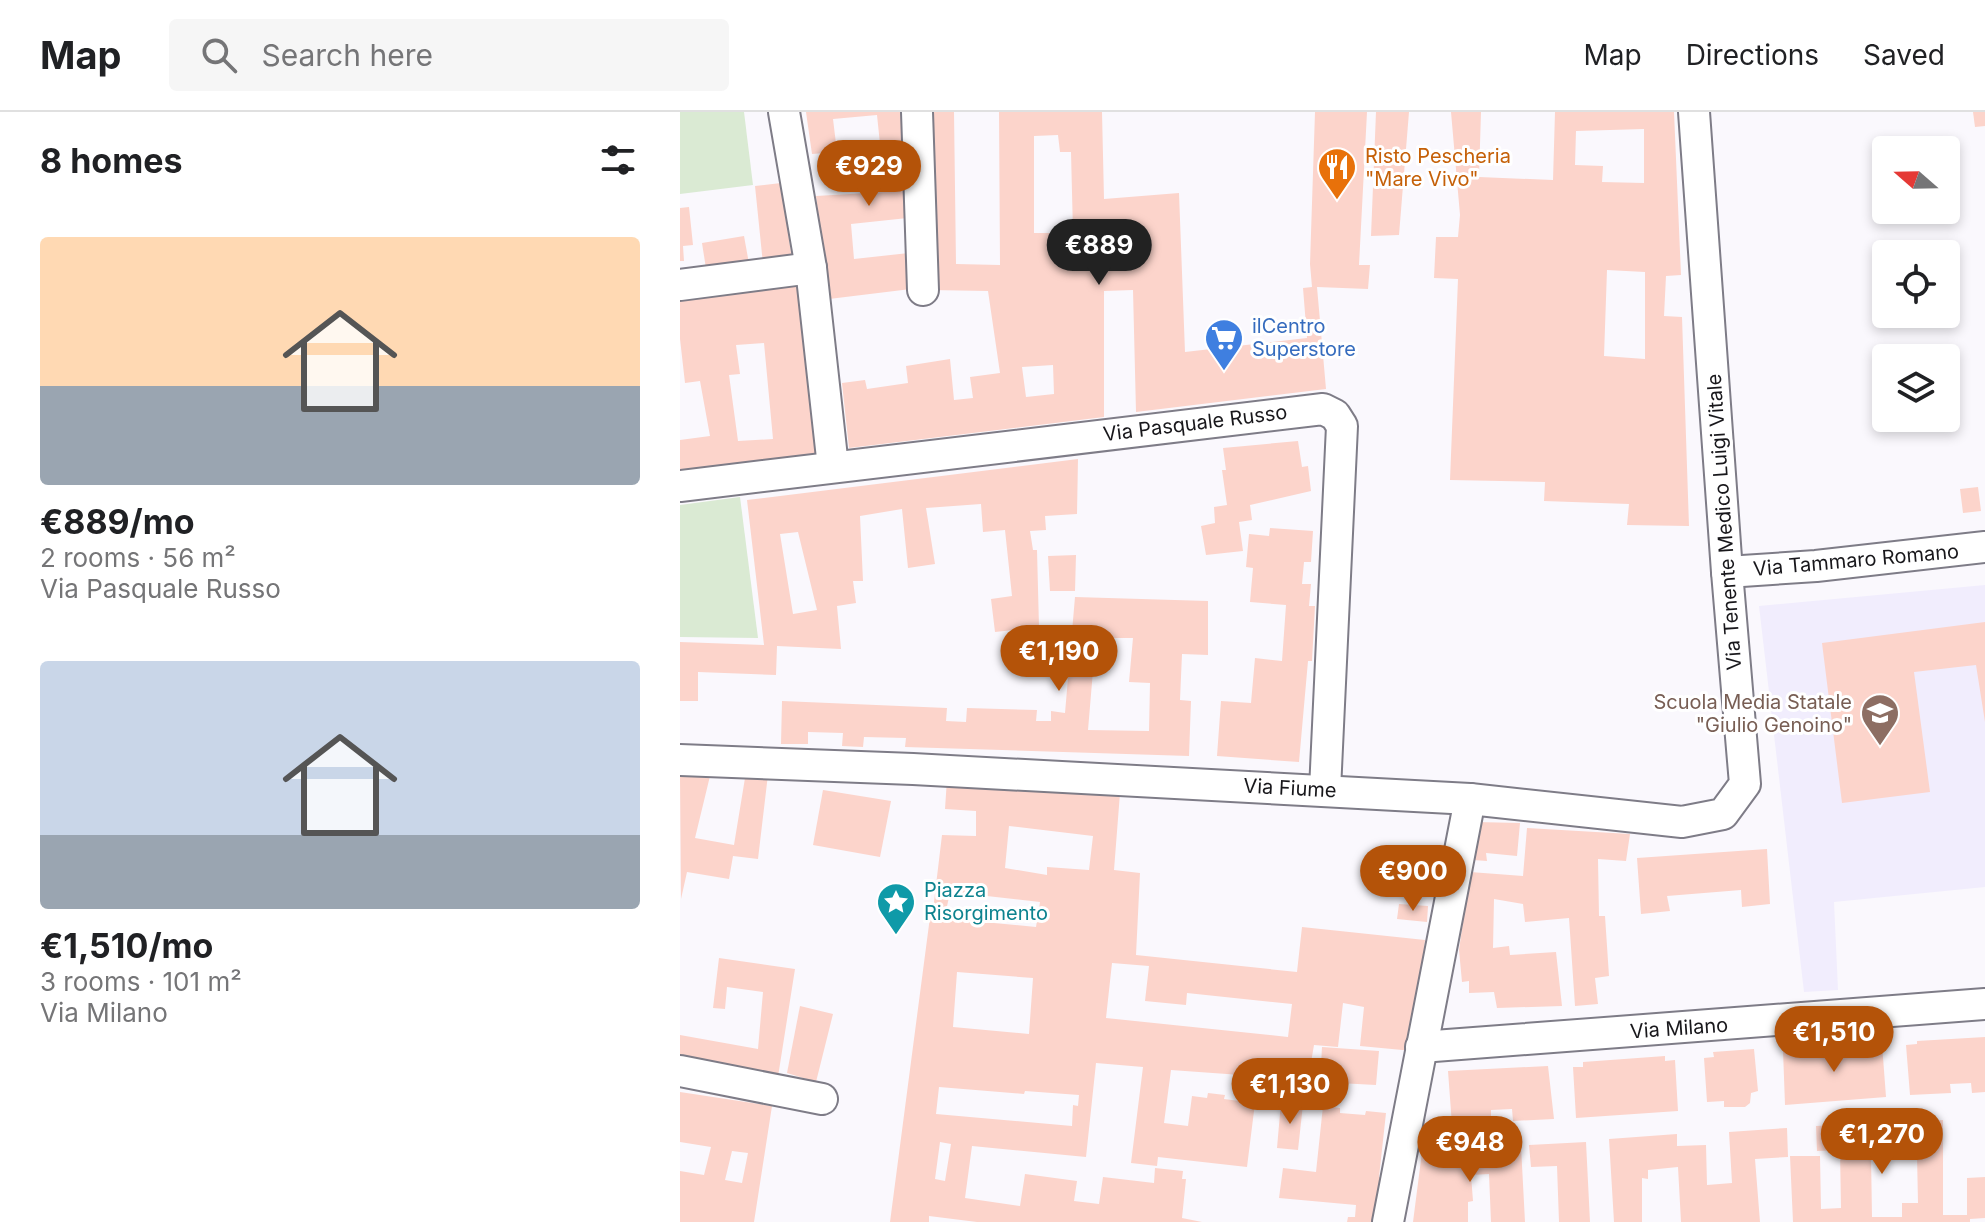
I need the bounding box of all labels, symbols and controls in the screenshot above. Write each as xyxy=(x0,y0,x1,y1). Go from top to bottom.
search box xyxy=(169,19,729,91)
text: Map xyxy=(40,32,121,78)
icon: search xyxy=(197,33,241,77)
text: Search here xyxy=(261,37,433,73)
text: Map xyxy=(1583,38,1642,72)
text: Directions xyxy=(1686,38,1819,72)
text: Saved xyxy=(1863,38,1945,72)
north arrow xyxy=(1872,136,1960,224)
map controls xyxy=(1872,136,1960,432)
icon: filters xyxy=(596,138,640,182)
text: 8 homes xyxy=(40,140,183,181)
pin: €929 xyxy=(822,140,916,208)
place label: Risto Pescheria "Mare Vivo" xyxy=(1365,144,1511,191)
restaurant icon: Risto Pescheria "Mare Vivo" xyxy=(1316,146,1358,201)
text: €929 xyxy=(835,150,903,181)
pin: €889 xyxy=(1052,219,1146,287)
text: €889 xyxy=(1065,229,1133,260)
button: locate xyxy=(1872,240,1960,328)
icon: home xyxy=(268,289,412,433)
place label: ilCentro Superstore xyxy=(1252,314,1356,361)
supermarket icon: ilCentro Superstore xyxy=(1203,317,1245,372)
button: layers xyxy=(1872,344,1960,432)
street label: Via Tenente Medico Luigi Vitale xyxy=(1702,373,1746,671)
street label: Via Pasquale Russo xyxy=(1102,400,1288,446)
text: €889/mo xyxy=(40,501,195,542)
street label: Via Tammaro Romano xyxy=(1752,539,1960,581)
text: 2 rooms · 56 m² xyxy=(40,542,236,573)
text: Via Pasquale Russo xyxy=(40,573,281,604)
pin: €1,190 xyxy=(994,625,1124,693)
text: €1,190 xyxy=(1019,635,1099,666)
place label: Scuola Media Statale "Giulio Genoino" xyxy=(1653,690,1852,737)
school or university icon: Scuola Media Statale "Giulio Genoino" xyxy=(1859,692,1901,747)
icon: home xyxy=(268,713,412,857)
street label: Via Fiume xyxy=(1243,774,1337,802)
pin: €900 xyxy=(1366,845,1460,913)
text: €900 xyxy=(1378,855,1448,886)
place label: Piazza Risorgimento xyxy=(924,878,1048,925)
place icon: Piazza Risorgimento xyxy=(875,881,917,936)
text: €1,510/mo xyxy=(40,925,213,966)
text: 3 rooms · 101 m² xyxy=(40,966,242,997)
text: Via Milano xyxy=(40,997,168,1028)
pin: €1,510 xyxy=(1769,1006,1899,1074)
street label: Via Milano xyxy=(1629,1013,1729,1043)
text: €1,510 xyxy=(1793,1016,1875,1047)
pin: €1,130 xyxy=(1225,1058,1355,1126)
text: €1,130 xyxy=(1250,1068,1330,1099)
pin: €1,270 xyxy=(1817,1108,1947,1176)
pin: €948 xyxy=(1423,1116,1517,1184)
text: €1,270 xyxy=(1839,1118,1925,1149)
text: €948 xyxy=(1435,1126,1505,1157)

